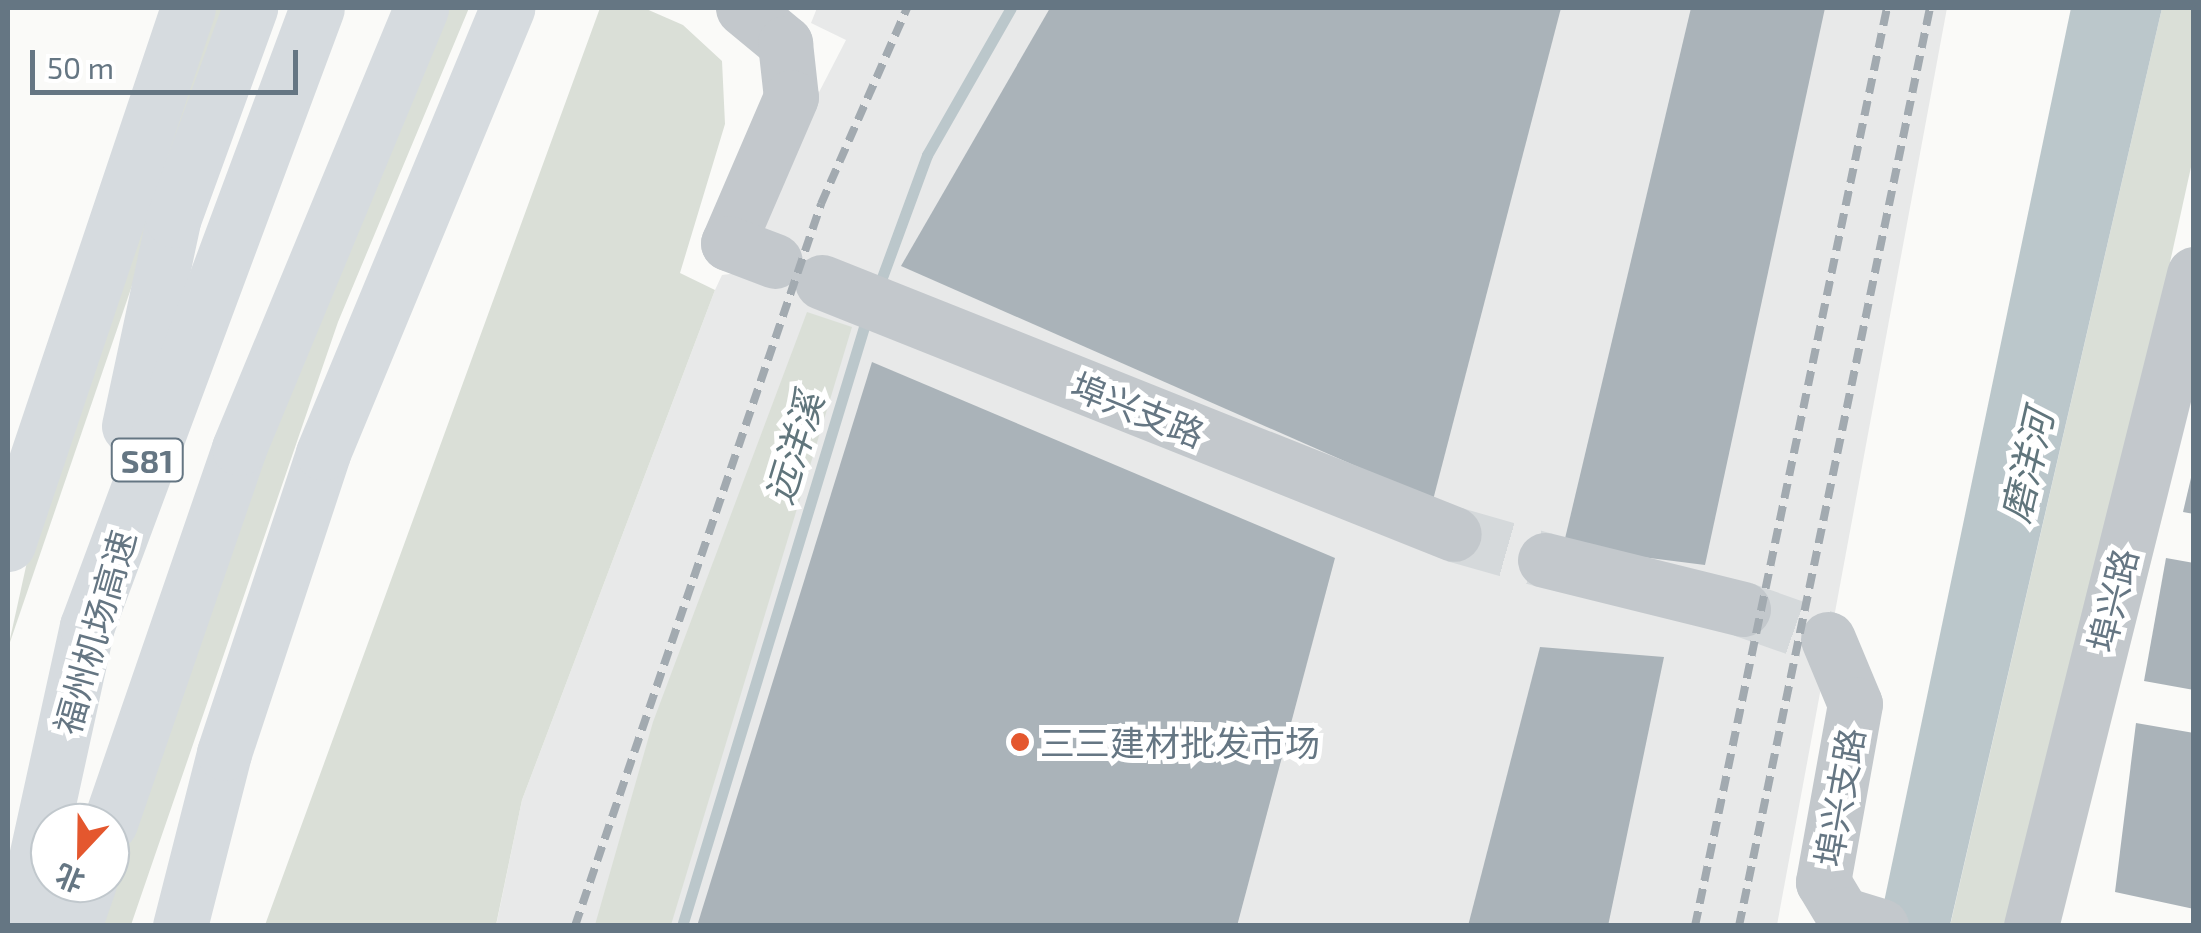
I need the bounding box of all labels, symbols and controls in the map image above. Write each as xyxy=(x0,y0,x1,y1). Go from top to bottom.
scale bar xyxy=(35,30,302,92)
text: 50 m xyxy=(47,49,114,85)
street label: 埠兴支路 xyxy=(1065,363,1211,455)
water label: 远洋溪 xyxy=(756,387,832,509)
water label: 磨洋河 xyxy=(1992,405,2062,527)
road number: S81 xyxy=(110,433,184,487)
street label: 福州机场高速 xyxy=(45,525,143,739)
street label: 埠兴路 xyxy=(2079,544,2145,656)
place label: 三三建材批发市场 xyxy=(1040,721,1320,763)
street label: 埠兴支路 xyxy=(1806,724,1872,870)
marker: 三三建材批发市场 xyxy=(1009,731,1031,753)
north arrow xyxy=(30,803,130,903)
text: 北 xyxy=(50,858,89,900)

